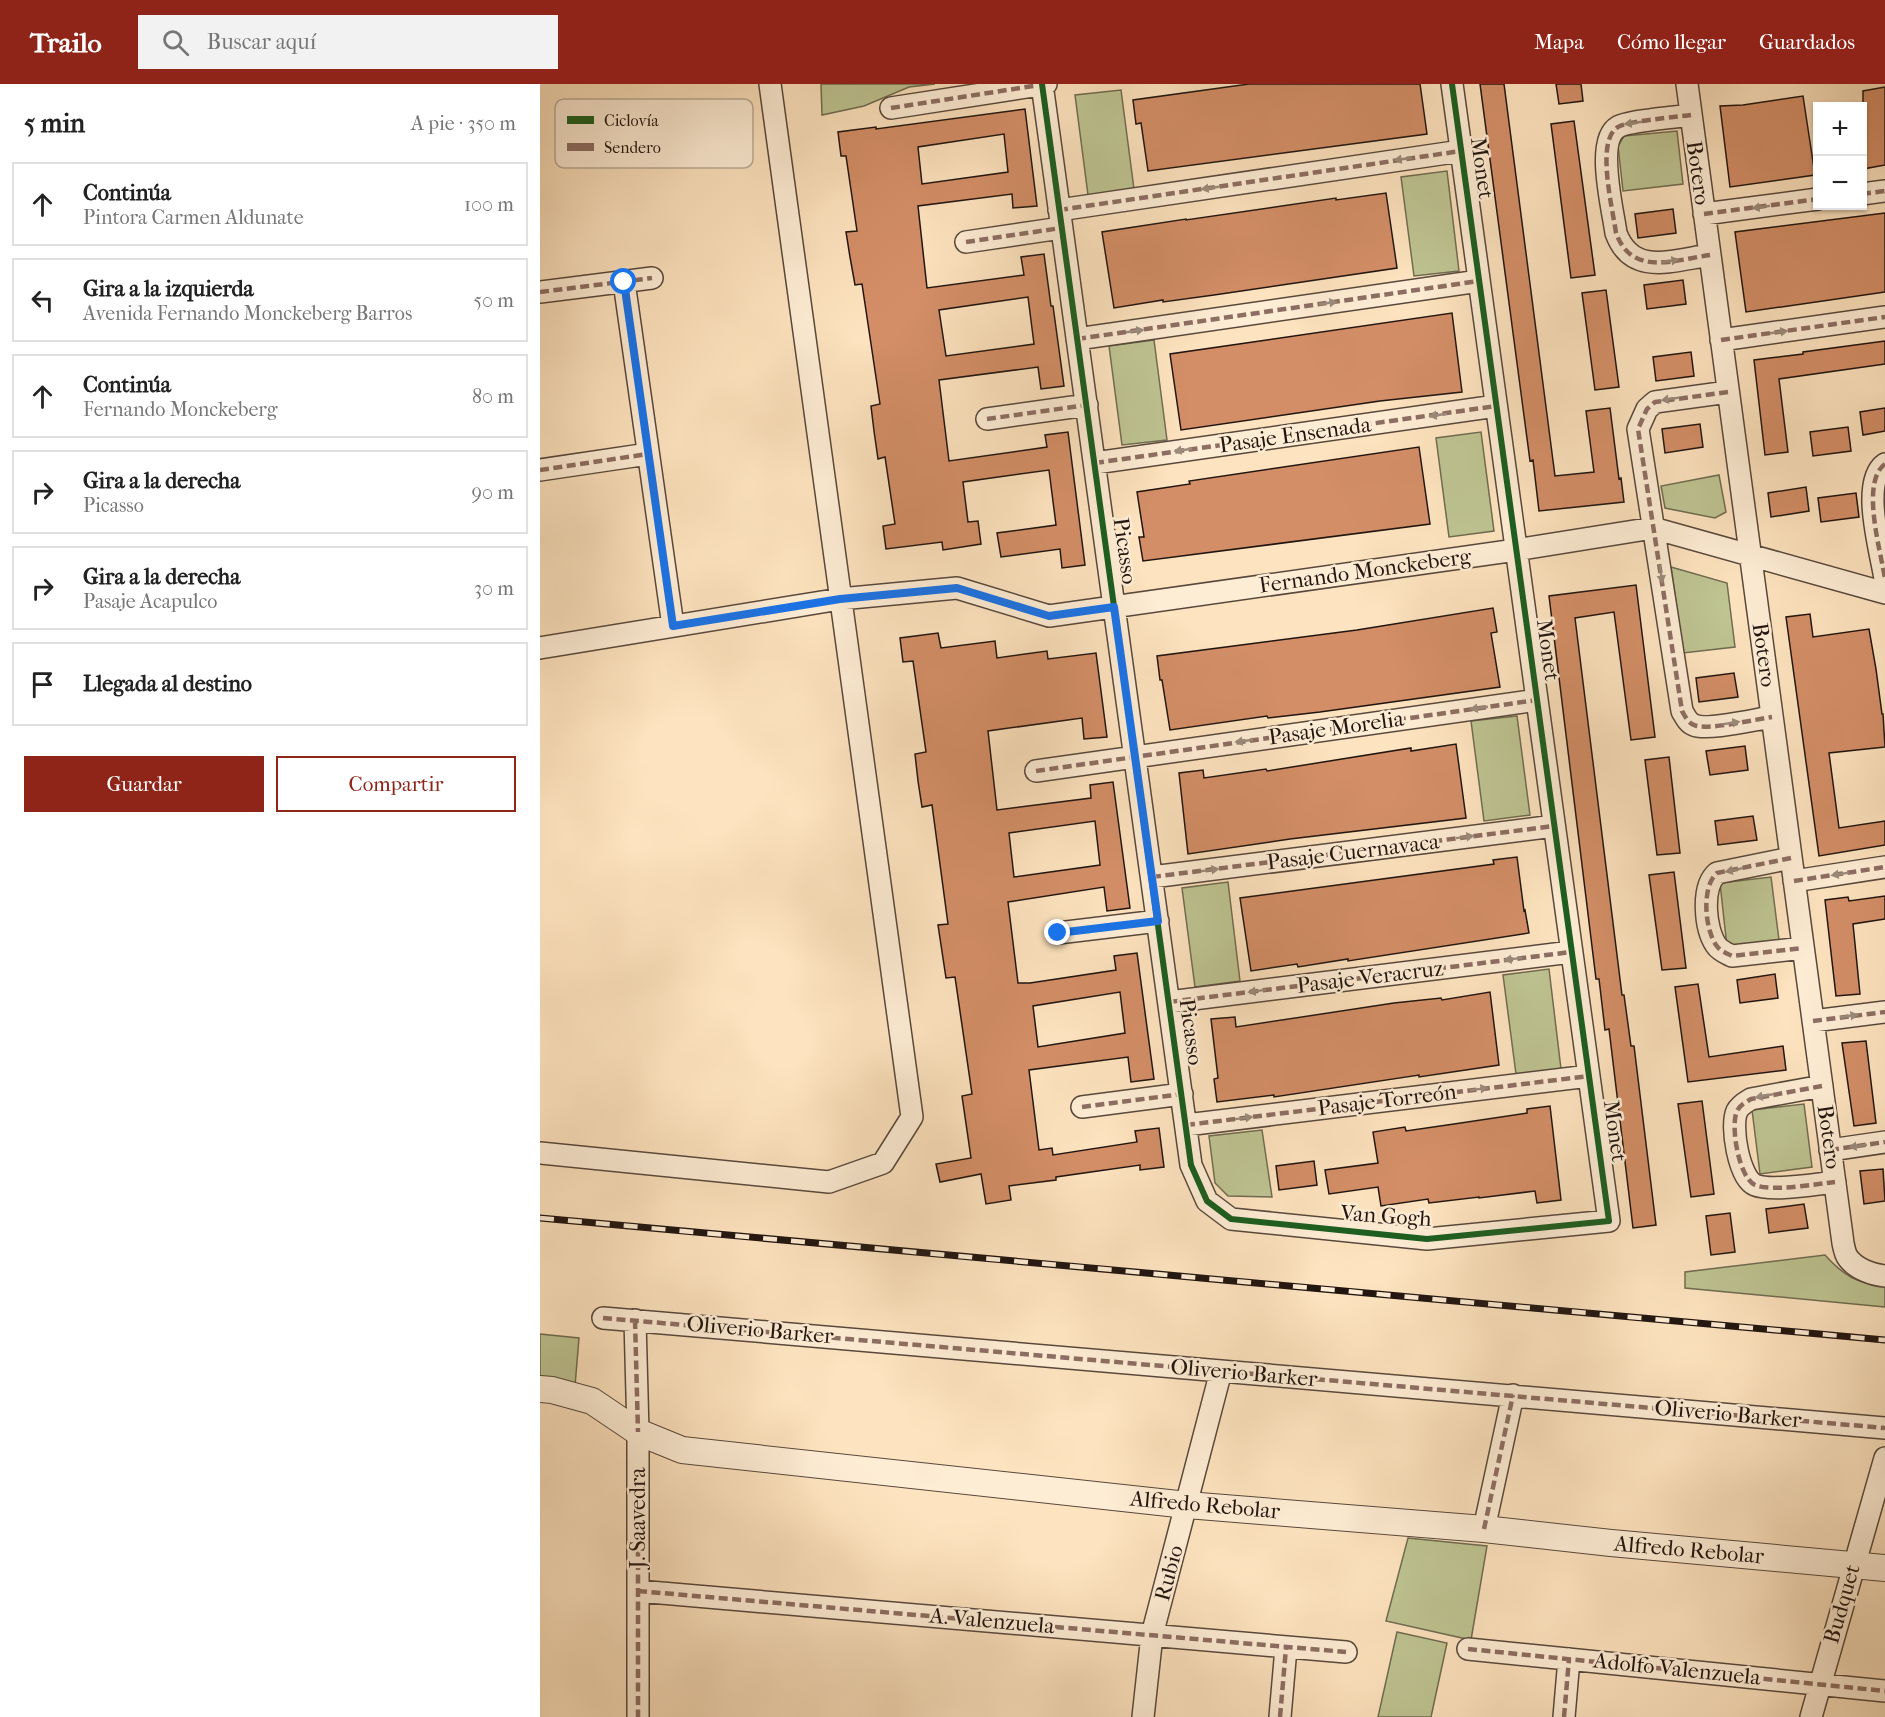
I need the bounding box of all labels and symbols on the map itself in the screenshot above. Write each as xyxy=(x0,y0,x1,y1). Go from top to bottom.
legend xyxy=(555,99,753,168)
text: Ciclovía xyxy=(604,111,659,130)
one-way arrow xyxy=(1623,119,1642,128)
street label: Monet xyxy=(1465,135,1499,201)
text: Sendero xyxy=(604,138,661,157)
street label: Botero xyxy=(1681,139,1715,207)
one-way arrow xyxy=(1394,155,1413,164)
one-way arrow xyxy=(1201,183,1220,192)
one-way arrow xyxy=(1751,202,1770,211)
one-way arrow xyxy=(1660,256,1679,265)
route start xyxy=(610,268,636,294)
one-way arrow xyxy=(1319,298,1338,307)
one-way arrow xyxy=(1126,326,1145,335)
one-way arrow xyxy=(1769,327,1788,336)
one-way arrow xyxy=(1660,395,1679,404)
one-way arrow xyxy=(1429,410,1448,419)
street label: Pasaje Ensenada xyxy=(1217,411,1373,459)
one-way arrow xyxy=(1173,446,1192,455)
street label: Picasso xyxy=(1107,516,1143,586)
street label: Fernando Monckeberg xyxy=(1257,543,1473,599)
one-way arrow xyxy=(1656,565,1665,584)
street label: Monet xyxy=(1531,617,1565,683)
street label: Botero xyxy=(1747,621,1781,689)
one-way arrow xyxy=(1469,703,1488,712)
street label: Pasaje Morelia xyxy=(1267,706,1406,750)
one-way arrow xyxy=(1722,719,1741,728)
one-way arrow xyxy=(1234,736,1253,745)
street label: Pasaje Cuernavaca xyxy=(1265,828,1442,875)
one-way arrow xyxy=(1456,833,1475,842)
one-way arrow xyxy=(1200,865,1219,875)
one-way arrow xyxy=(1724,866,1743,875)
one-way arrow xyxy=(1830,869,1849,878)
route end xyxy=(1044,919,1070,945)
one-way arrow xyxy=(1504,954,1523,964)
street label: Pasaje Veracruz xyxy=(1295,955,1445,999)
one-way arrow xyxy=(1248,987,1267,996)
street label: Picasso xyxy=(1173,997,1209,1067)
one-way arrow xyxy=(1840,1012,1859,1021)
street label: Pasaje Torreón xyxy=(1316,1079,1458,1121)
one-way arrow xyxy=(1470,1084,1489,1094)
one-way arrow xyxy=(1754,1092,1773,1101)
street label: Monet xyxy=(1598,1098,1632,1164)
street label: Botero xyxy=(1812,1103,1846,1171)
one-way arrow xyxy=(1234,1113,1253,1122)
one-way arrow xyxy=(1848,1141,1867,1151)
street label: Van Gogh xyxy=(1338,1200,1433,1232)
street label: Oliverio Barker xyxy=(685,1311,835,1349)
street label: Oliverio Barker xyxy=(1169,1354,1319,1392)
street label: Oliverio Barker xyxy=(1653,1395,1803,1433)
street label: J. Saavedra xyxy=(625,1467,651,1570)
street label: Alfredo Rebolar xyxy=(1128,1485,1282,1525)
street label: Alfredo Rebolar xyxy=(1612,1530,1766,1570)
street label: Rubio xyxy=(1149,1542,1189,1604)
street label: Budquet xyxy=(1818,1561,1866,1647)
street label: A. Valenzuela xyxy=(927,1603,1056,1639)
street label: Adolfo Valenzuela xyxy=(1591,1647,1763,1691)

